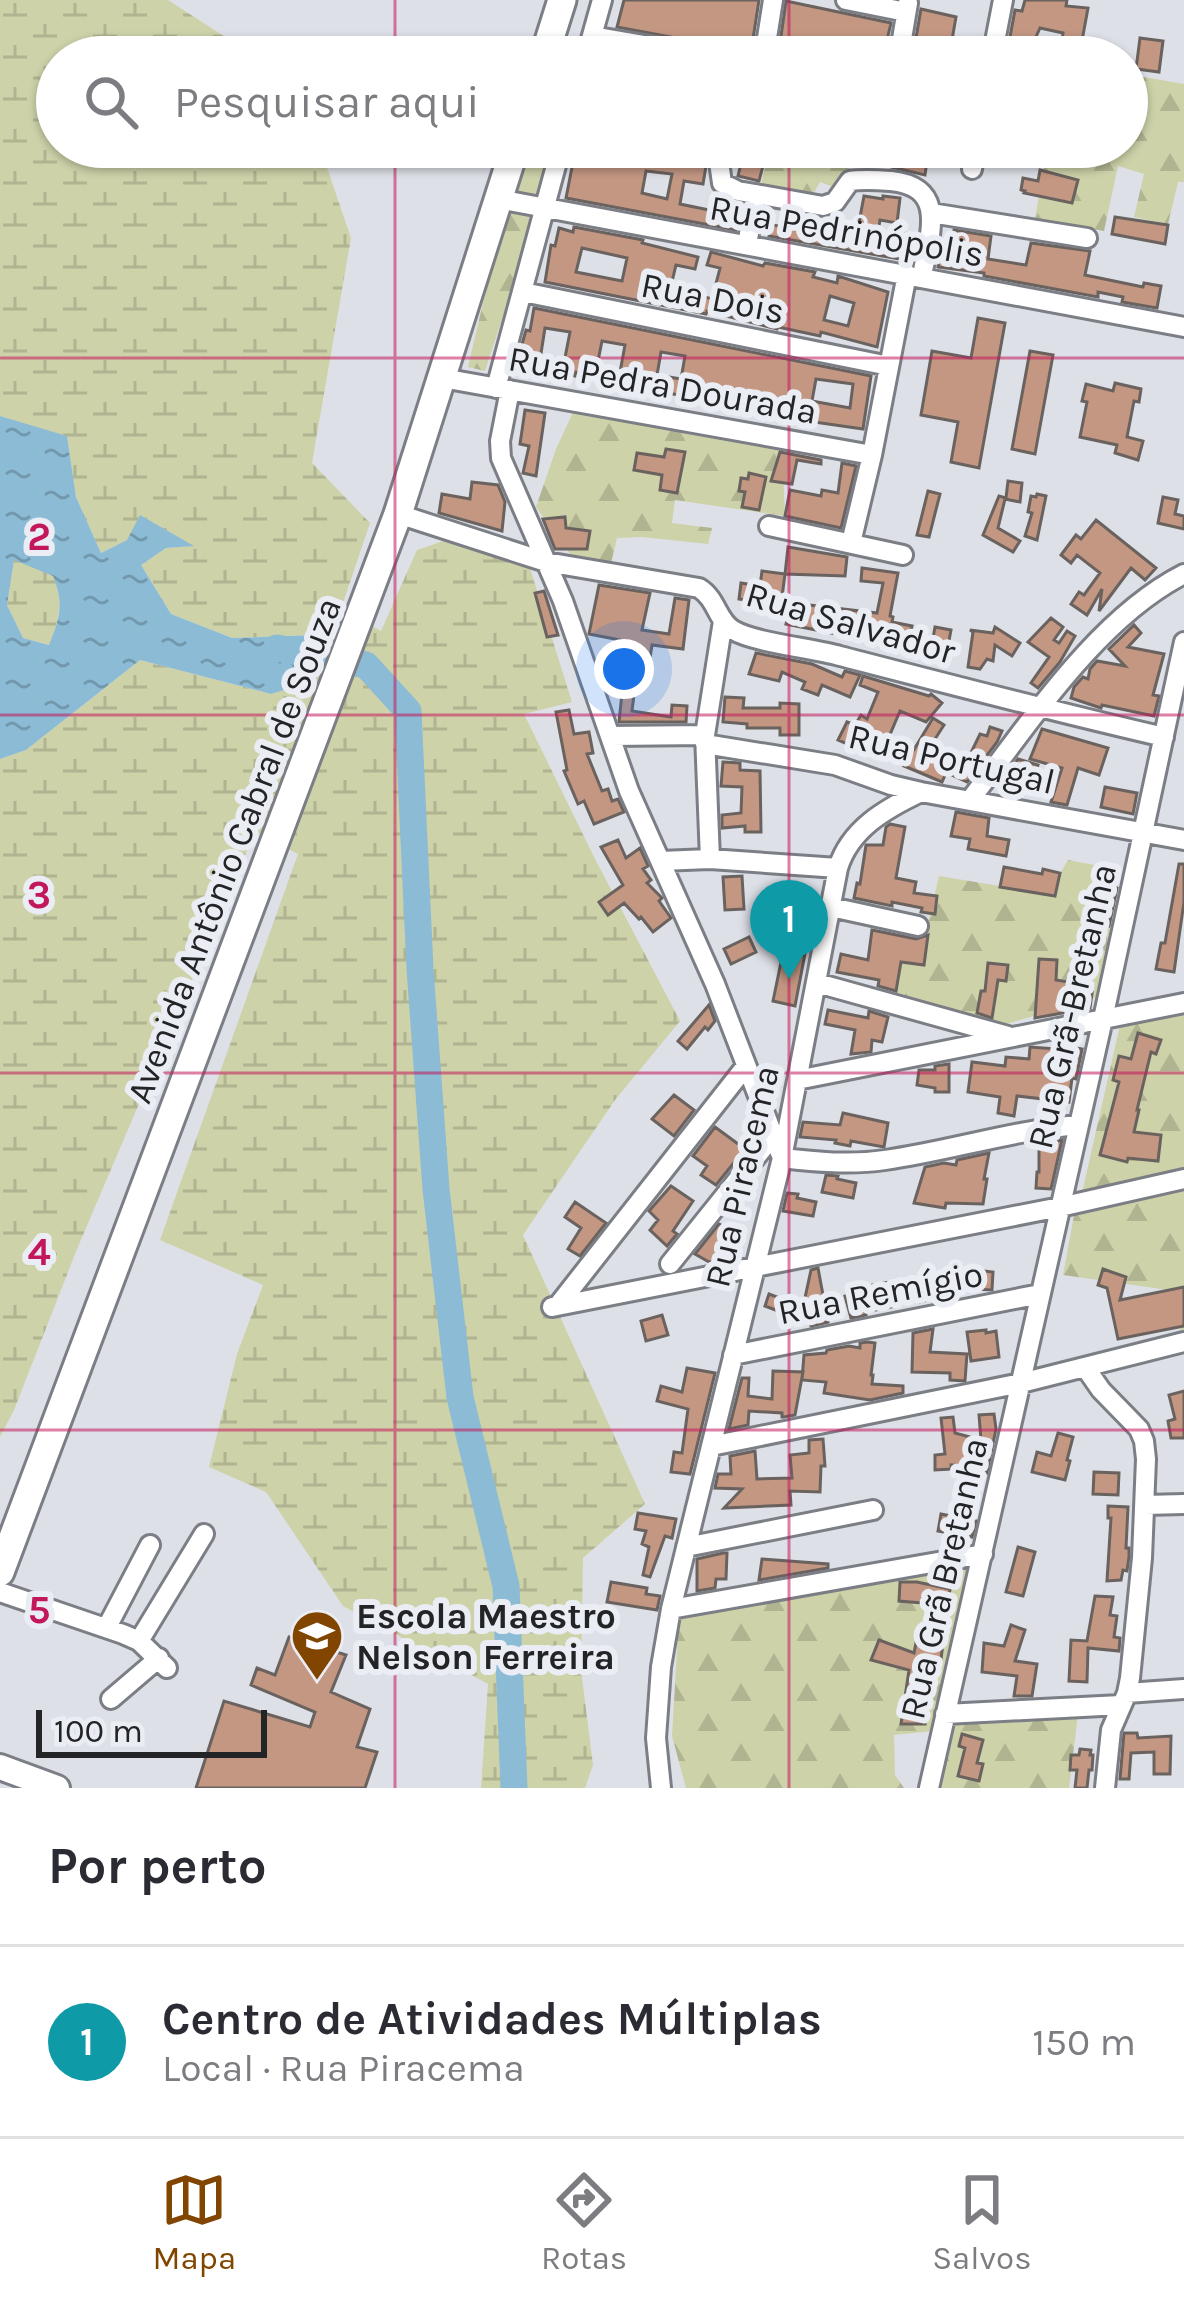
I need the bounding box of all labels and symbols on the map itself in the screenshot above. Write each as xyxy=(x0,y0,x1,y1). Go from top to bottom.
street label: Rua Pedrinópolis xyxy=(707,186,987,276)
street label: Rua Dois xyxy=(637,264,788,332)
street label: Rua Pedra Dourada xyxy=(505,337,820,433)
text: 2 xyxy=(27,514,51,560)
street label: Rua Salvador xyxy=(741,573,961,673)
street label: Avenida Antônio Cabral de Souza xyxy=(118,592,350,1109)
your location xyxy=(594,639,654,699)
street label: Rua Portugal xyxy=(845,715,1059,803)
street label: Rua Grã-Bretanha xyxy=(1019,860,1125,1153)
text: 3 xyxy=(27,872,51,918)
pin: 1 xyxy=(750,880,828,979)
street label: Rua Piracema xyxy=(696,1061,788,1291)
text: 4 xyxy=(27,1229,51,1275)
street label: Rua Remígio xyxy=(774,1253,986,1333)
street label: Rua Grã Bretanha xyxy=(891,1434,997,1723)
text: 5 xyxy=(28,1587,50,1633)
place label: Escola Maestro Nelson Ferreira xyxy=(356,1595,616,1678)
school or university icon: Escola Maestro Nelson Ferreira xyxy=(289,1608,345,1682)
scale bar xyxy=(36,1704,267,1757)

